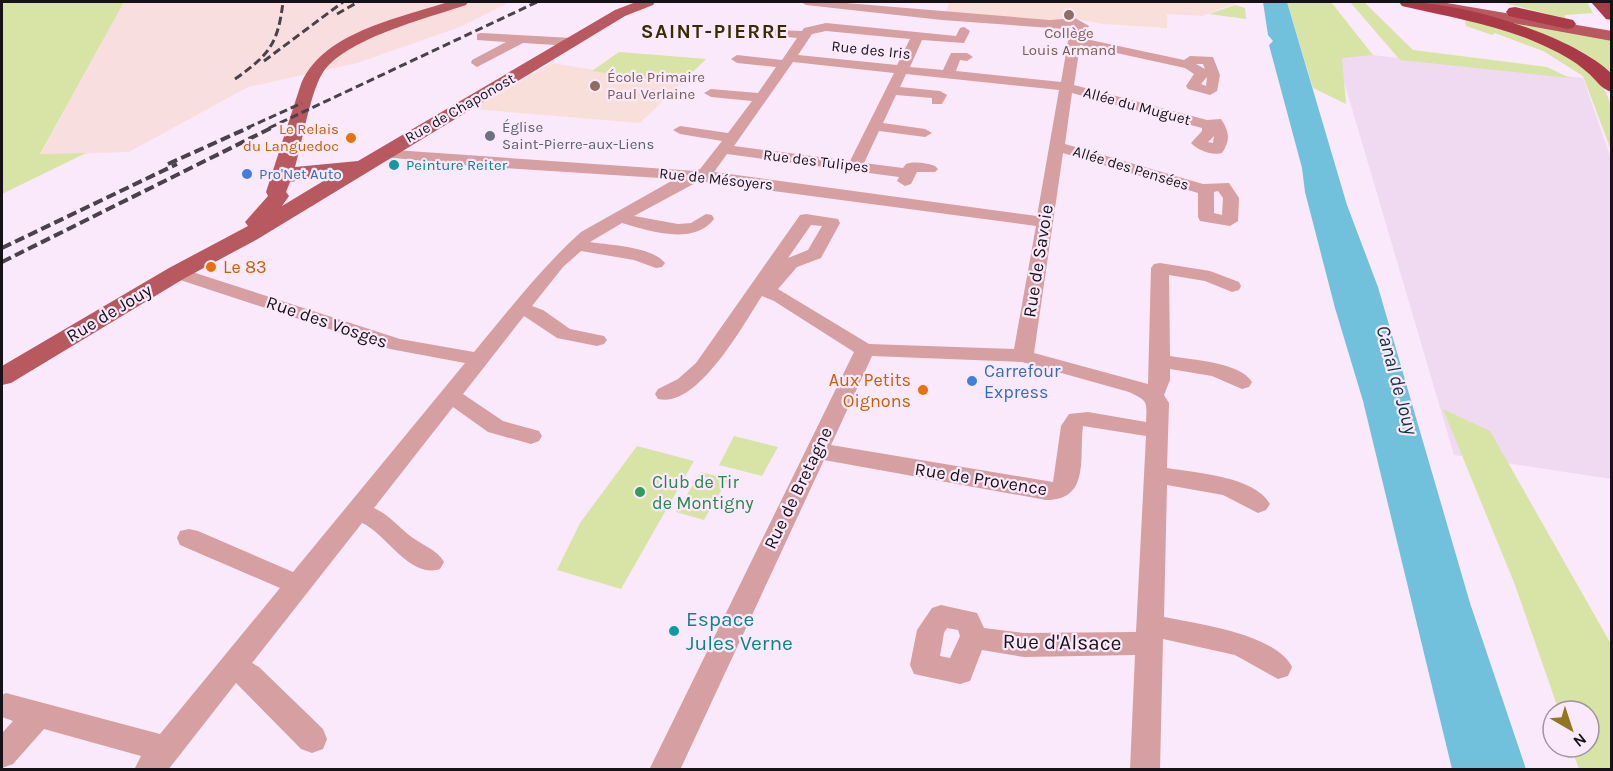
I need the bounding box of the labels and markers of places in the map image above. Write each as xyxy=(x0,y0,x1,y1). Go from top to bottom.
marker: Collège Louis Armand xyxy=(1062,8,1076,22)
place label: Collège Louis Armand xyxy=(1022,24,1116,59)
place label: École Primaire Paul Verlaine xyxy=(607,68,705,103)
marker: École Primaire Paul Verlaine xyxy=(588,79,602,93)
place label: Église Saint-Pierre-aux-Liens xyxy=(502,118,654,153)
place label: Le Relais du Languedoc xyxy=(243,120,339,155)
marker: Église Saint-Pierre-aux-Liens xyxy=(483,129,497,143)
marker: Le Relais du Languedoc xyxy=(344,131,358,145)
place label: Peinture Reiter xyxy=(406,156,508,174)
marker: Peinture Reiter xyxy=(387,158,401,172)
place label: Pro'Net Auto xyxy=(259,165,342,183)
marker: Pro'Net Auto xyxy=(240,167,254,181)
place label: Le 83 xyxy=(223,256,267,278)
marker: Le 83 xyxy=(204,260,218,274)
place label: Carrefour Express xyxy=(984,360,1061,403)
place label: Aux Petits Oignons xyxy=(829,369,911,412)
marker: Carrefour Express xyxy=(965,374,979,388)
marker: Aux Petits Oignons xyxy=(916,383,930,397)
place label: Club de Tir de Montigny xyxy=(652,471,754,514)
marker: Club de Tir de Montigny xyxy=(633,485,647,499)
place label: Espace Jules Verne xyxy=(686,607,793,655)
marker: Espace Jules Verne xyxy=(667,624,681,638)

